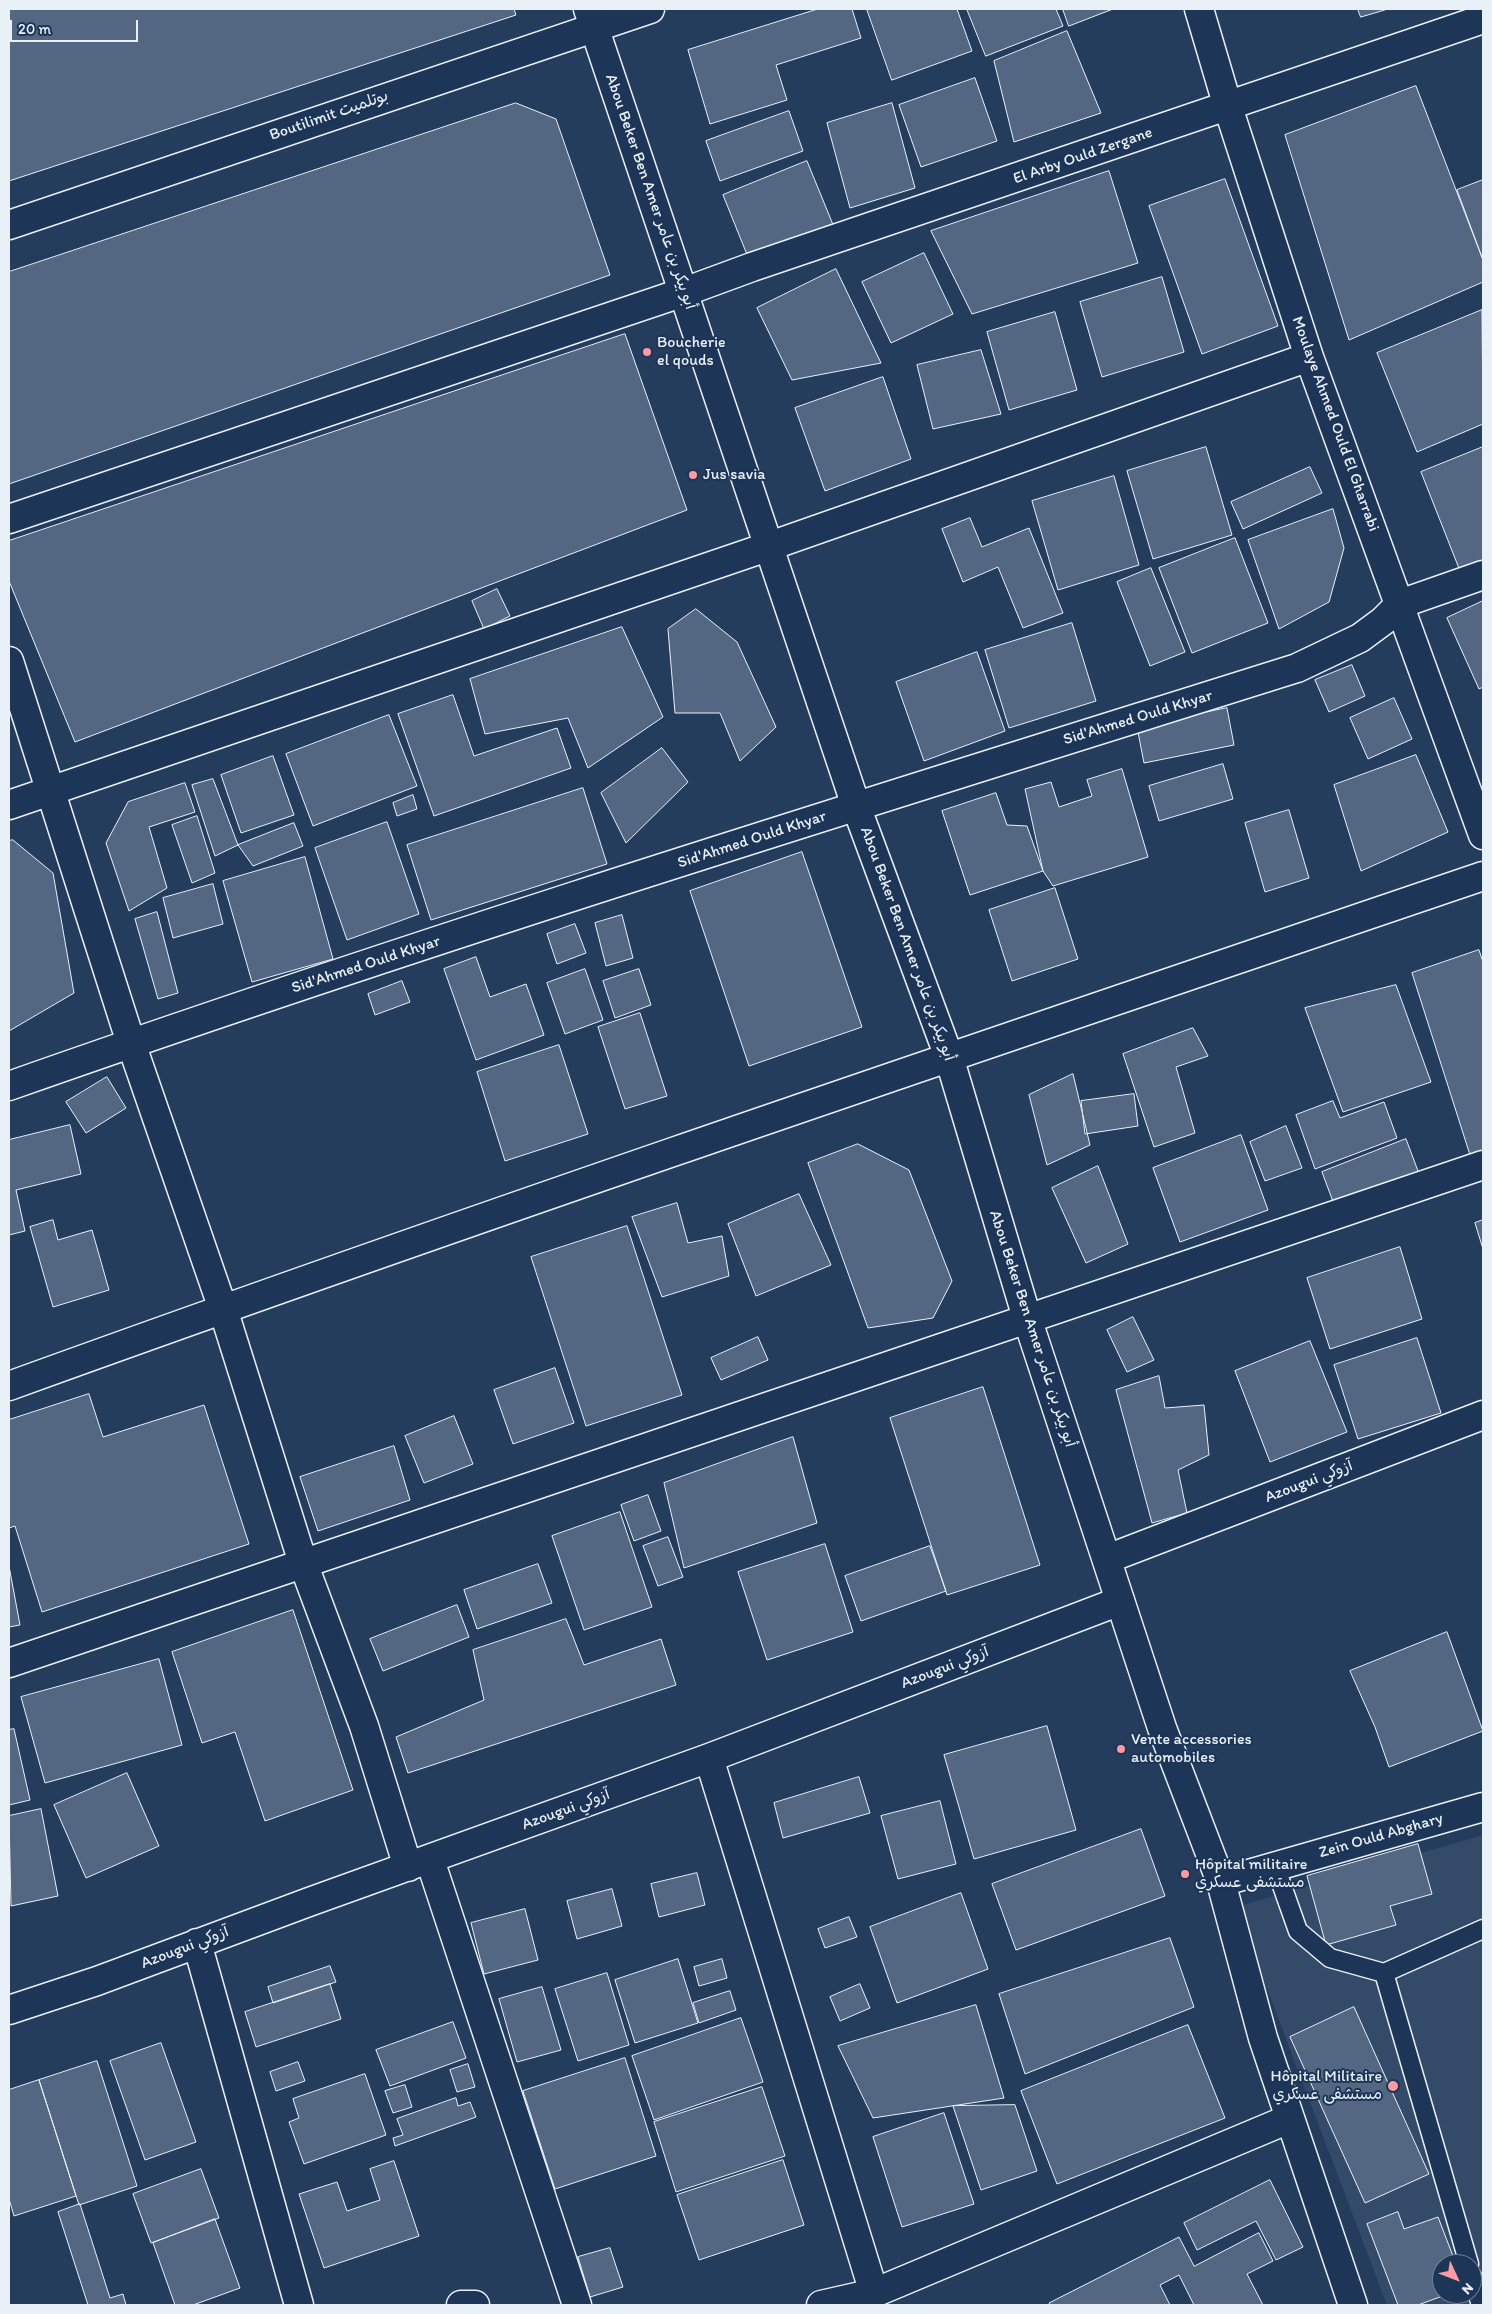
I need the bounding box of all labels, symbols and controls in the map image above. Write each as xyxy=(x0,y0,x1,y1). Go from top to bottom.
scale bar xyxy=(12,10,140,42)
text: 20 m xyxy=(18,20,51,38)
street label: Abou Beker Ben Amer أبو بيكر بن عامر xyxy=(601,72,699,312)
street label: Boutilimit بوتلميت xyxy=(267,87,391,145)
street label: El Arby Ould Zergane xyxy=(1011,123,1155,189)
street label: Moulaye Ahmed Ould El Gharrabi xyxy=(1287,314,1383,534)
place label: Boucherie el qouds xyxy=(657,333,726,371)
marker: Boucherie el qouds xyxy=(641,346,653,358)
place label: Jus savia xyxy=(703,465,766,485)
marker: Jus savia xyxy=(687,469,699,481)
street label: Sid'Ahmed Ould Khyar xyxy=(1061,686,1215,750)
street label: Sid'Ahmed Ould Khyar xyxy=(675,807,829,873)
street label: Abou Beker Ben Amer أبو بيكر بن عامر xyxy=(856,824,958,1064)
street label: Sid'Ahmed Ould Khyar xyxy=(289,932,443,998)
street label: Abou Beker Ben Amer أبو بيكر بن عامر xyxy=(985,1208,1079,1450)
street label: Azougui آزوكي xyxy=(1262,1456,1356,1508)
street label: Azougui آزوكي xyxy=(898,1642,992,1694)
place label: Vente accessories automobiles xyxy=(1131,1730,1252,1768)
marker: Vente accessories automobiles xyxy=(1115,1743,1127,1755)
street label: Azougui آزوكي xyxy=(519,1785,613,1835)
street label: Zein Ould Abghary xyxy=(1317,1809,1445,1863)
place label: Hôpital militaire مستشفى عسكري xyxy=(1195,1855,1307,1893)
marker: Hôpital militaire مستشفى عسكري xyxy=(1179,1868,1191,1880)
street label: Azougui آزوكي xyxy=(138,1922,232,1974)
place label: Hôpital Militaire مستشفى عسكري xyxy=(1271,2067,1382,2105)
marker: Hôpital Militaire مستشفى عسكري xyxy=(1386,2079,1400,2093)
north arrow xyxy=(1432,2254,1482,2304)
text: N xyxy=(1458,2280,1477,2298)

